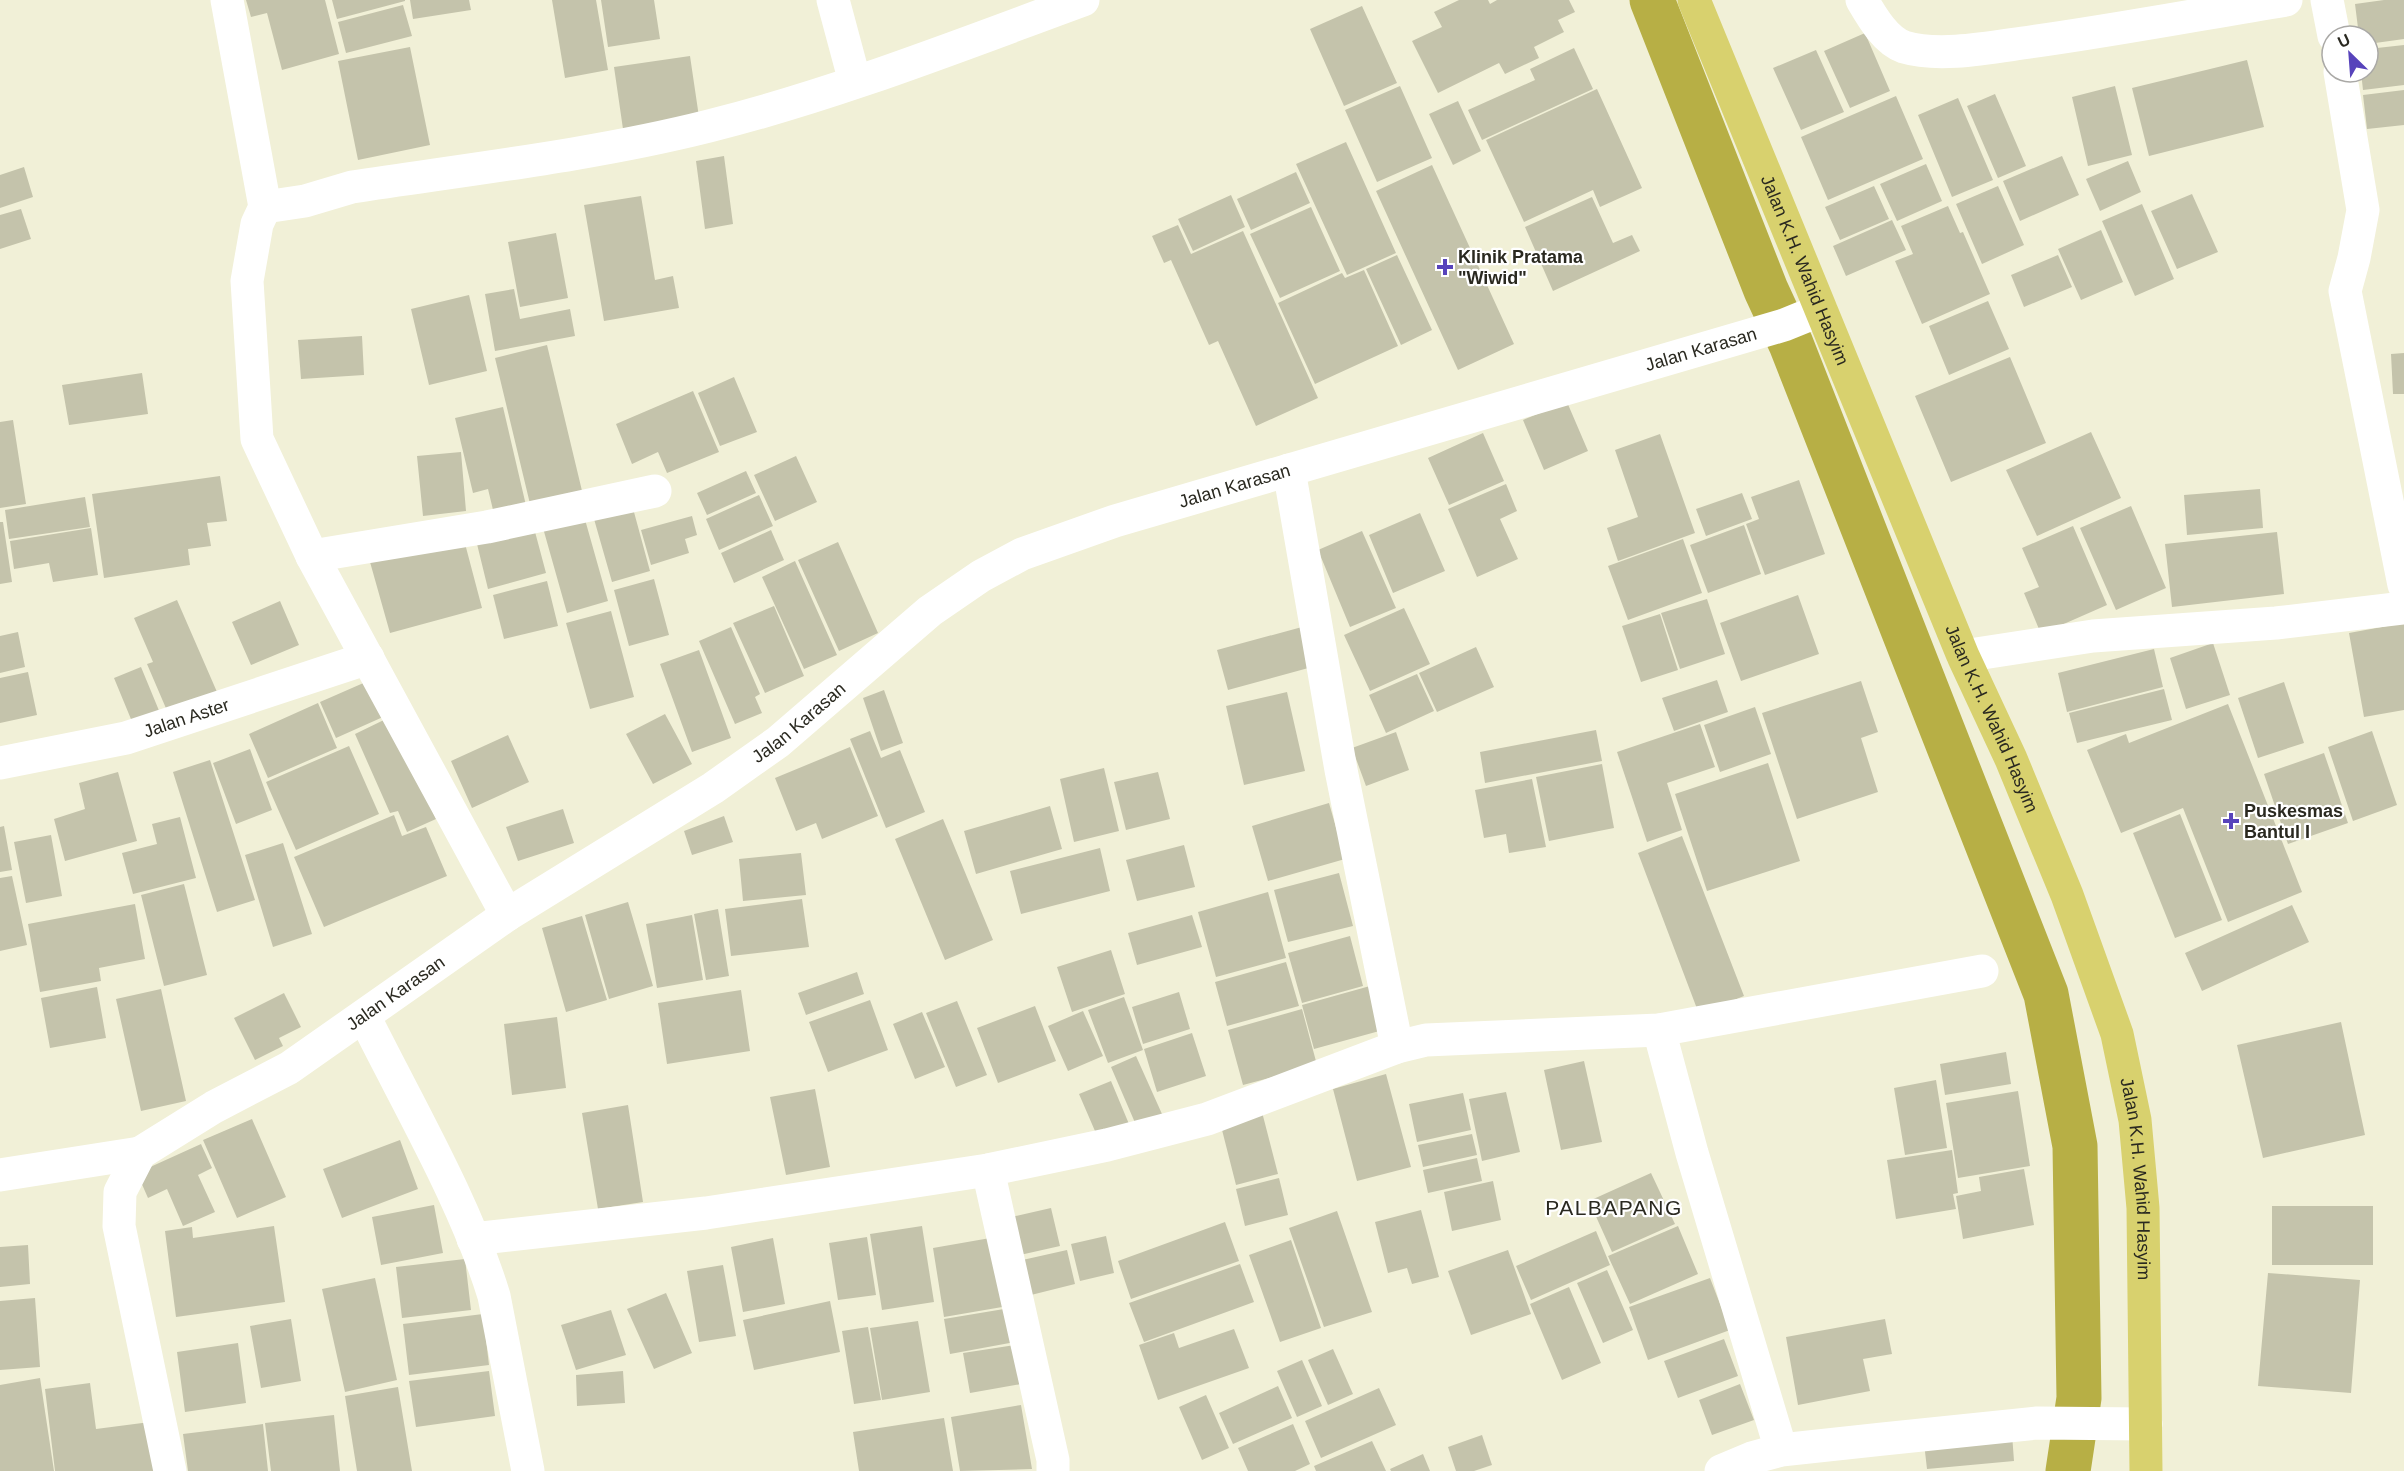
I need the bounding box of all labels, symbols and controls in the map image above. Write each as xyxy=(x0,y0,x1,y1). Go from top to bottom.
north arrow xyxy=(2320,24,2380,84)
text: U xyxy=(2335,31,2353,51)
street label: Jalan K.H. Wahid Hasyim xyxy=(1757,172,1853,368)
place label: Klinik Pratama "Wiwid" xyxy=(1458,247,1584,288)
marker: Klinik Pratama "Wiwid" xyxy=(1436,258,1454,276)
street label: Jalan Karasan xyxy=(1643,324,1759,375)
street label: Jalan Karasan xyxy=(1176,460,1293,512)
street label: Jalan K.H. Wahid Hasyim xyxy=(1941,622,2042,816)
street label: Jalan Karasan xyxy=(748,678,850,767)
street label: Jalan Aster xyxy=(141,695,232,742)
place label: Puskesmas Bantul I xyxy=(2244,801,2343,842)
marker: Puskesmas Bantul I xyxy=(2222,812,2240,830)
street label: Jalan Karasan xyxy=(343,952,448,1034)
street label: Jalan K.H. Wahid Hasyim xyxy=(2116,1076,2154,1280)
district label: PALBAPANG xyxy=(1545,1196,1683,1219)

